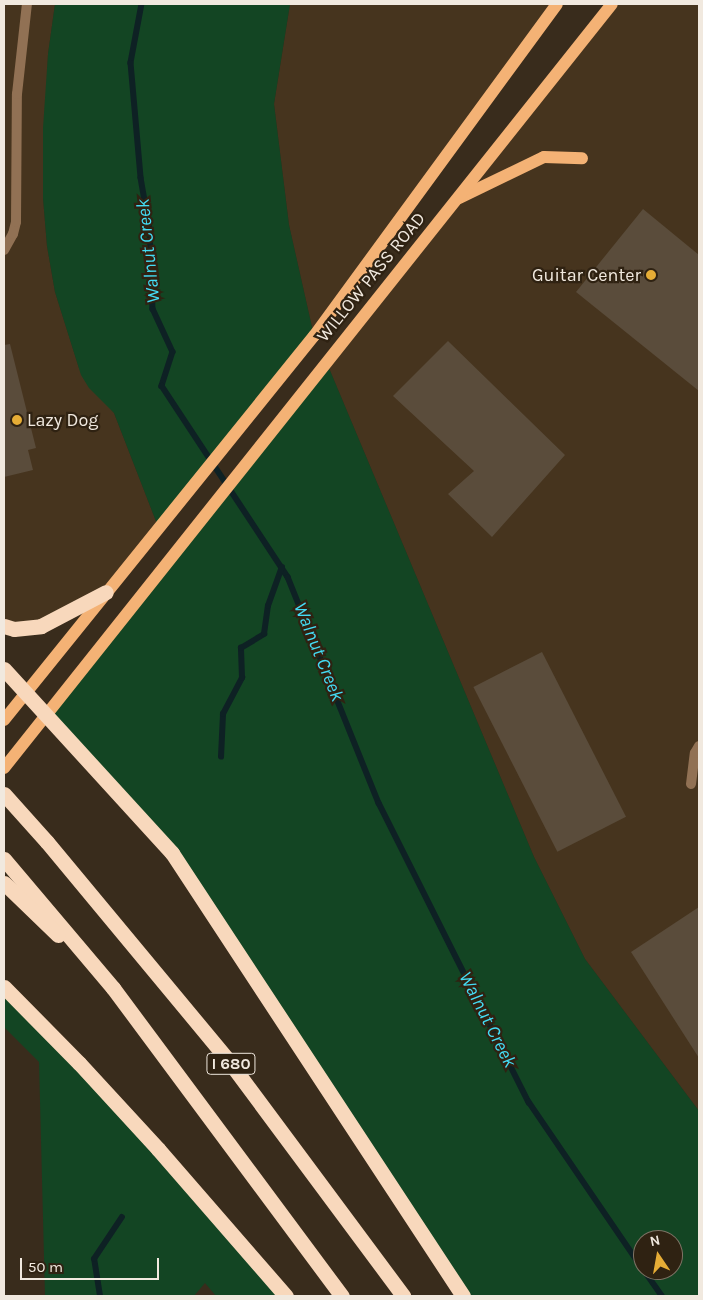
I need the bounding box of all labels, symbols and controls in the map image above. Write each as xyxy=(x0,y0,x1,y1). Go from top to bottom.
water label: Walnut Creek xyxy=(132,198,166,304)
street label: WILLOW PASS ROAD xyxy=(312,208,430,346)
place label: Guitar Center xyxy=(532,264,641,286)
marker: Guitar Center xyxy=(645,269,657,281)
place label: Lazy Dog xyxy=(27,409,98,431)
marker: Lazy Dog xyxy=(11,414,23,426)
water label: Walnut Creek xyxy=(288,599,348,705)
water label: Walnut Creek xyxy=(453,968,521,1072)
road number: I 680 xyxy=(206,1050,256,1078)
north arrow xyxy=(633,1230,683,1280)
text: N xyxy=(648,1231,662,1250)
scale bar xyxy=(22,1248,161,1280)
text: 50 m xyxy=(28,1258,63,1276)

